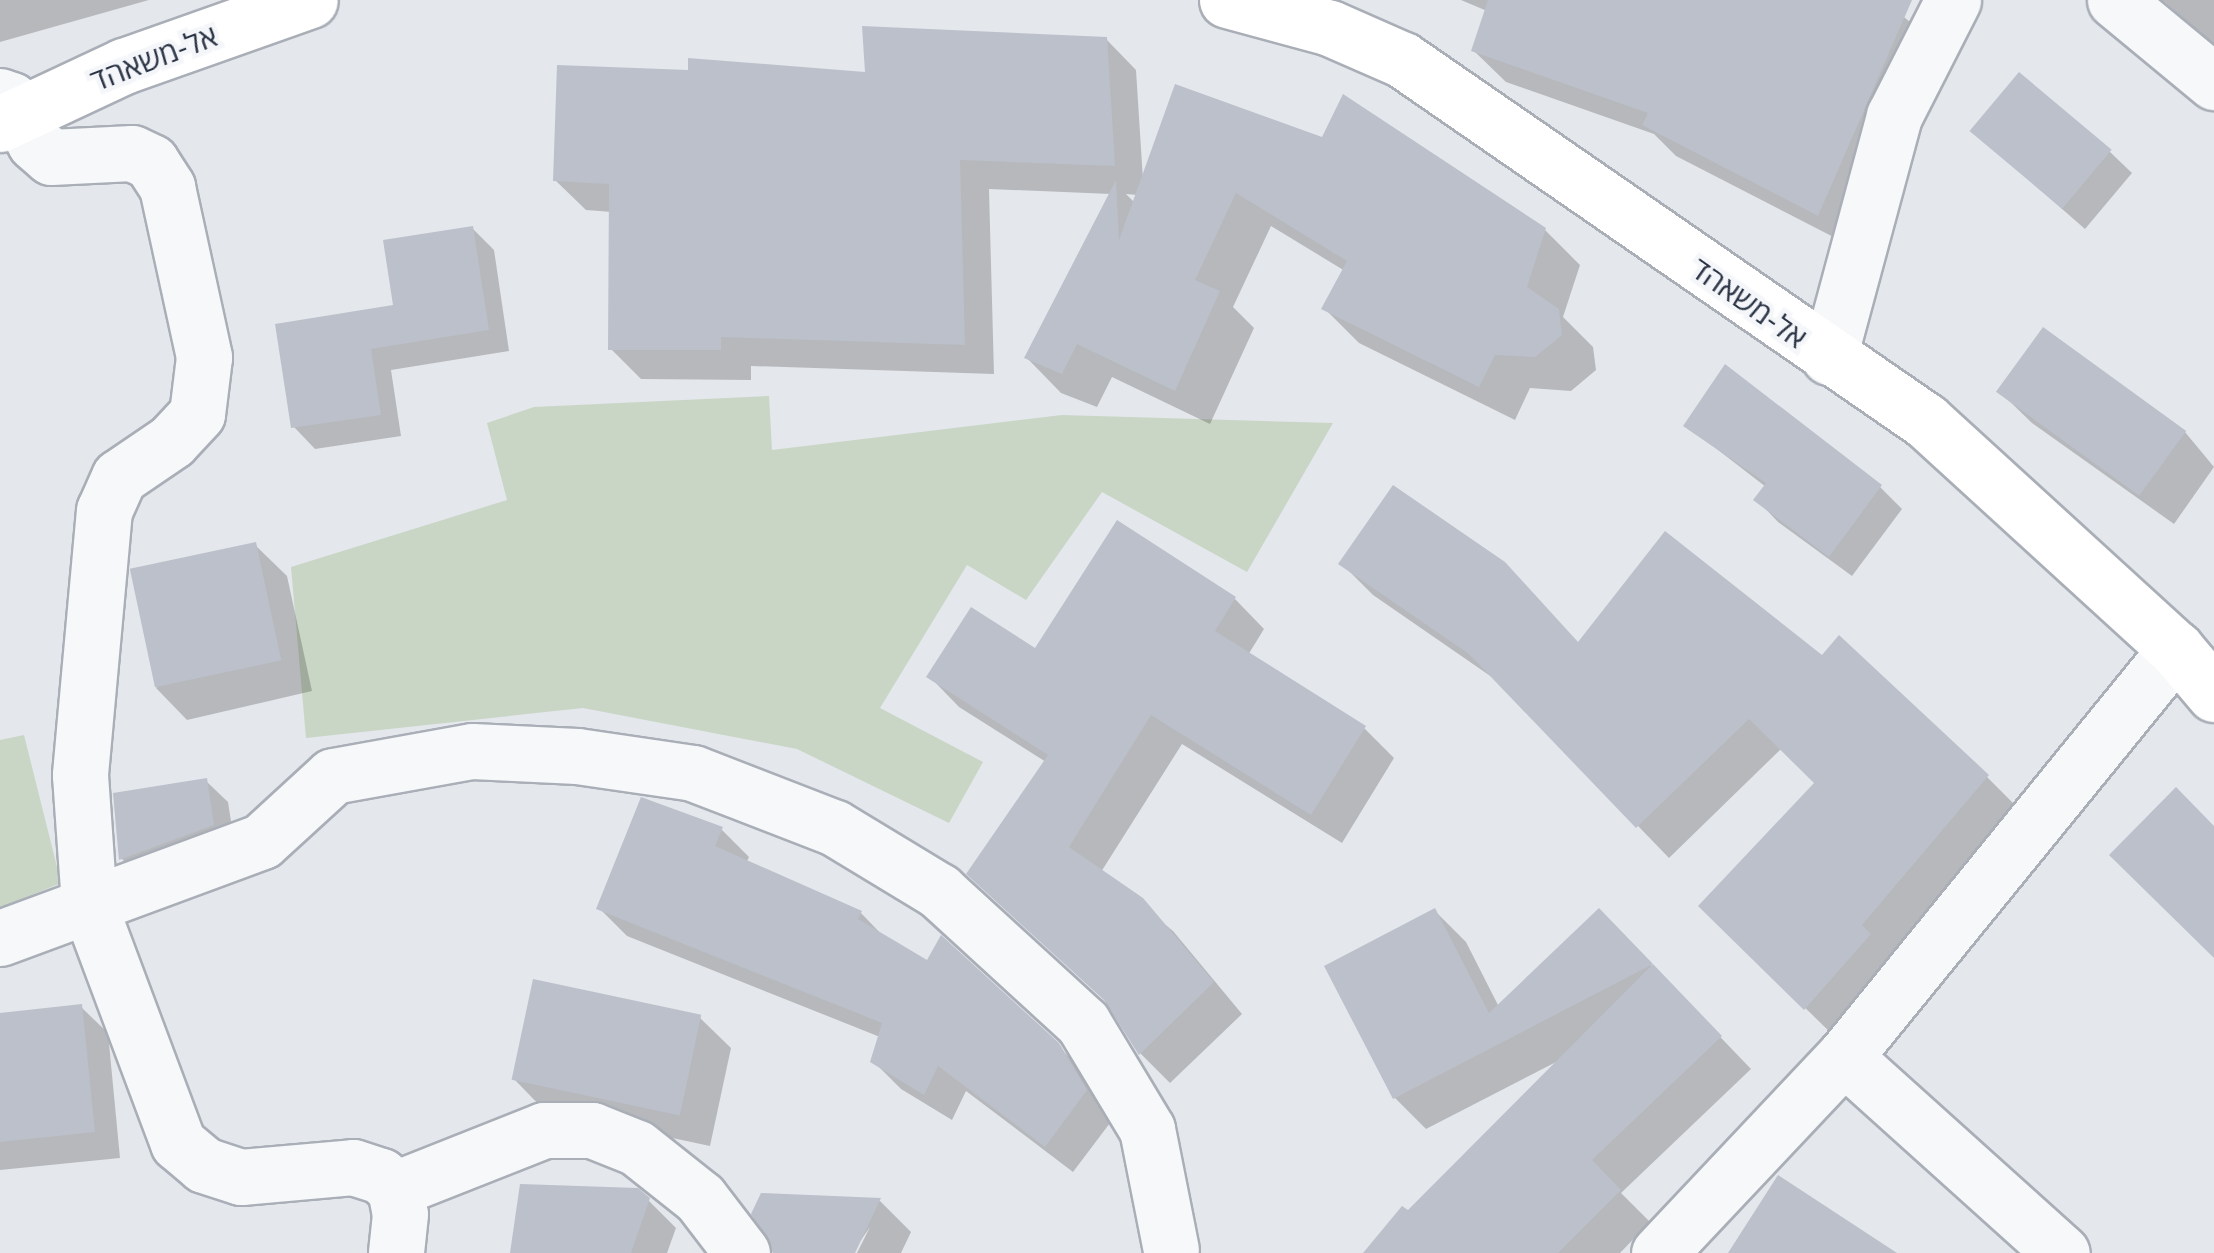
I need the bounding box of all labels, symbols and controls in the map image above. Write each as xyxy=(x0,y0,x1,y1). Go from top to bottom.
street label: אל-משאהד xyxy=(85,17,223,99)
street label: אל-משאהד xyxy=(1684,250,1814,356)

